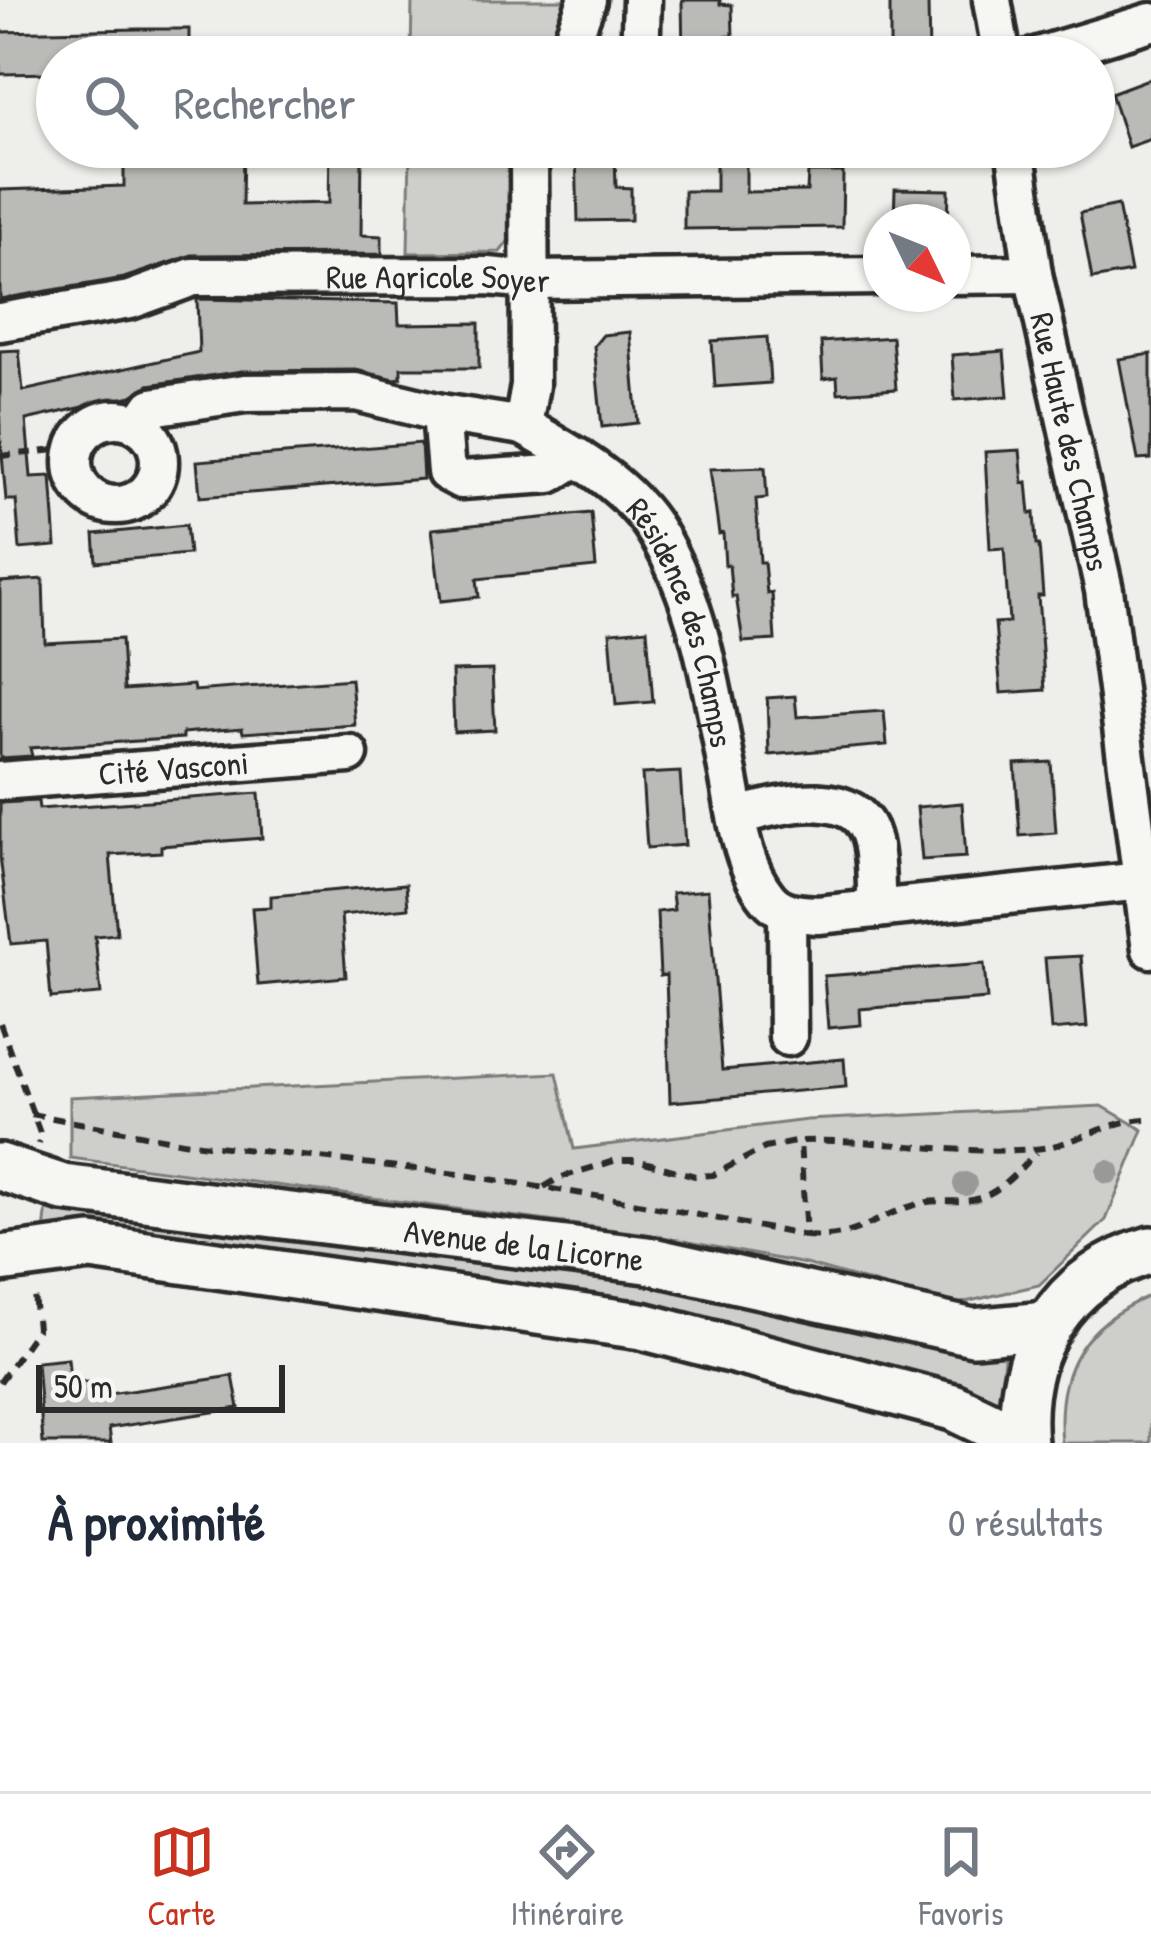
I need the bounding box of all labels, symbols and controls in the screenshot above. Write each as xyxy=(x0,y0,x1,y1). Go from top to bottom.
search box xyxy=(36,36,1115,168)
icon: search xyxy=(78,69,144,135)
text: Rechercher xyxy=(174,72,356,133)
north arrow xyxy=(863,204,971,312)
street label: Rue Agricole Soyer xyxy=(326,254,550,302)
street label: Rue Haute des Champs xyxy=(1020,308,1121,575)
street label: Résidence des Champs xyxy=(617,488,744,750)
street label: Cité Vasconi xyxy=(97,740,250,795)
street label: Avenue de la Licorne xyxy=(402,1208,646,1281)
scale bar xyxy=(36,1359,285,1412)
text: 50 m xyxy=(54,1364,113,1408)
text: À proximité xyxy=(48,1487,265,1556)
text: 0 résultats xyxy=(948,1495,1103,1548)
tab: Carte xyxy=(147,1819,216,1935)
tab: Itinéraire xyxy=(511,1819,624,1935)
tab: Favoris xyxy=(919,1819,1004,1935)

